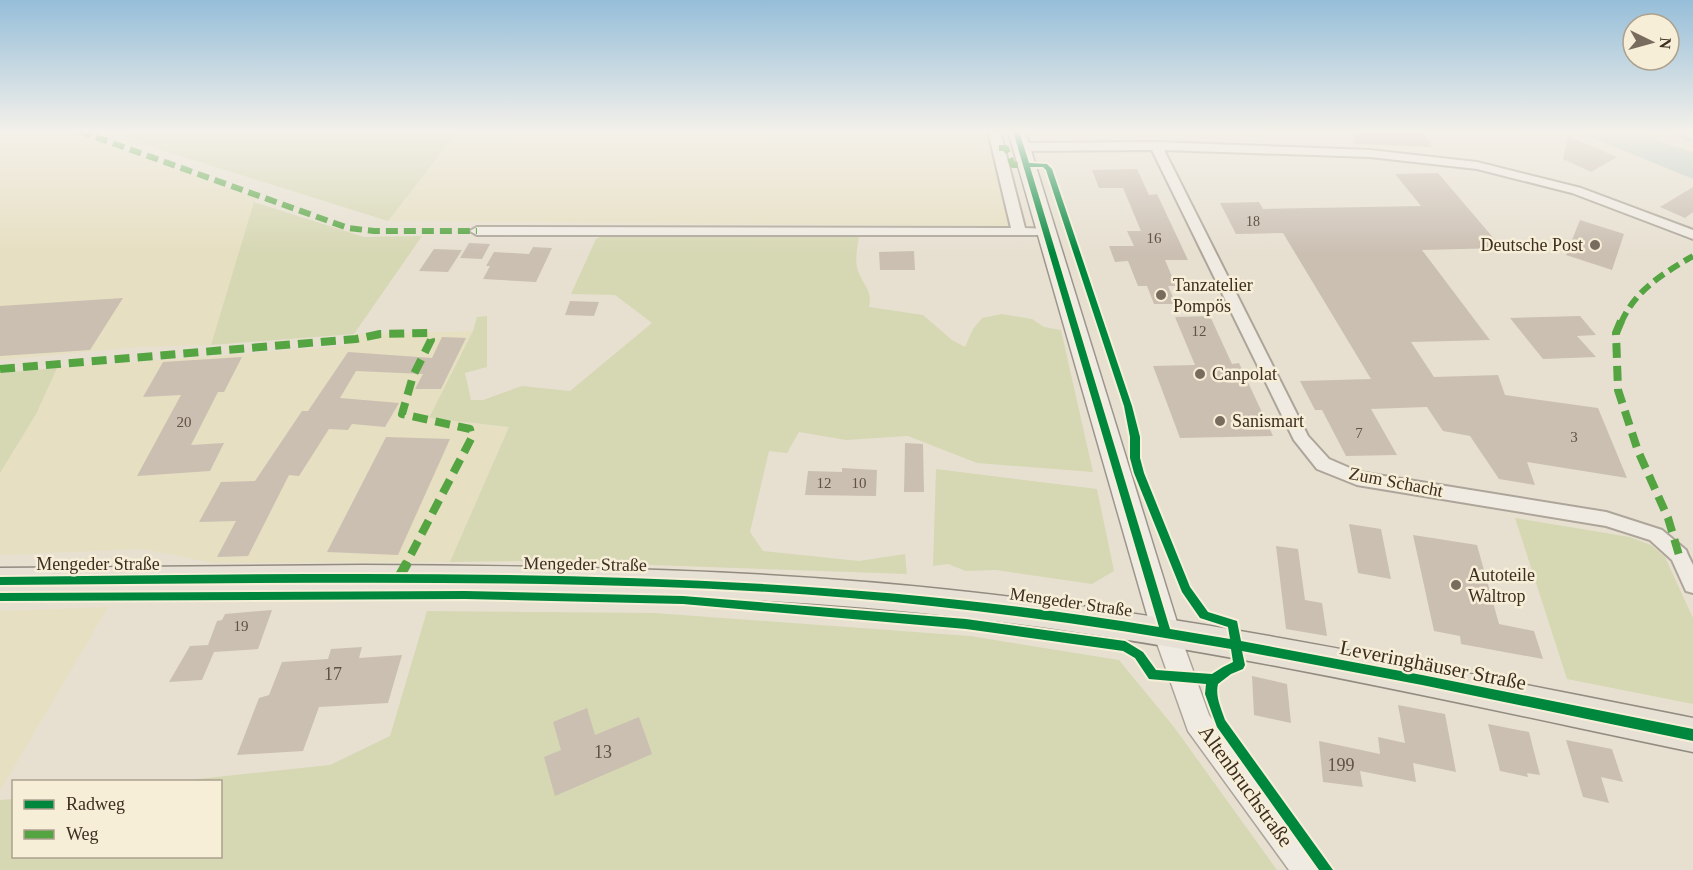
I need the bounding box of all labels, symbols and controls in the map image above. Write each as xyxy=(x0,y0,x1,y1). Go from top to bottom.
north arrow xyxy=(1621,12,1681,72)
text: N xyxy=(1656,37,1674,50)
house number: 18 xyxy=(1246,214,1260,229)
house number: 16 xyxy=(1147,230,1162,246)
place label: Deutsche Post xyxy=(1481,235,1583,255)
marker: Deutsche Post xyxy=(1588,238,1602,252)
place label: Tanzatelier Pompös xyxy=(1173,275,1253,316)
marker: Tanzatelier Pompös xyxy=(1154,288,1168,302)
house number: 12 xyxy=(1192,323,1207,339)
place label: Canpolat xyxy=(1212,364,1277,384)
marker: Canpolat xyxy=(1193,367,1207,381)
place label: Sanismart xyxy=(1232,411,1304,431)
house number: 20 xyxy=(177,414,192,430)
marker: Sanismart xyxy=(1213,414,1227,428)
house number: 7 xyxy=(1355,425,1363,441)
house number: 3 xyxy=(1570,429,1578,445)
street label: Zum Schacht xyxy=(1347,463,1445,501)
house number: 12 xyxy=(817,475,832,491)
house number: 10 xyxy=(852,475,867,491)
street label: Mengeder Straße xyxy=(523,553,647,575)
street label: Mengeder Straße xyxy=(36,554,160,574)
place label: Autoteile Waltrop xyxy=(1468,565,1535,606)
marker: Autoteile Waltrop xyxy=(1449,578,1463,592)
street label: Mengeder Straße xyxy=(1008,584,1134,620)
house number: 19 xyxy=(234,618,249,634)
street label: Leveringhäuser Straße xyxy=(1338,635,1528,695)
house number: 17 xyxy=(324,664,342,684)
street label: Altenbruchstraße xyxy=(1194,720,1298,852)
house number: 13 xyxy=(594,742,612,762)
house number: 199 xyxy=(1328,755,1355,775)
legend xyxy=(12,780,222,858)
text: Radweg xyxy=(66,794,125,814)
text: Weg xyxy=(66,824,99,844)

